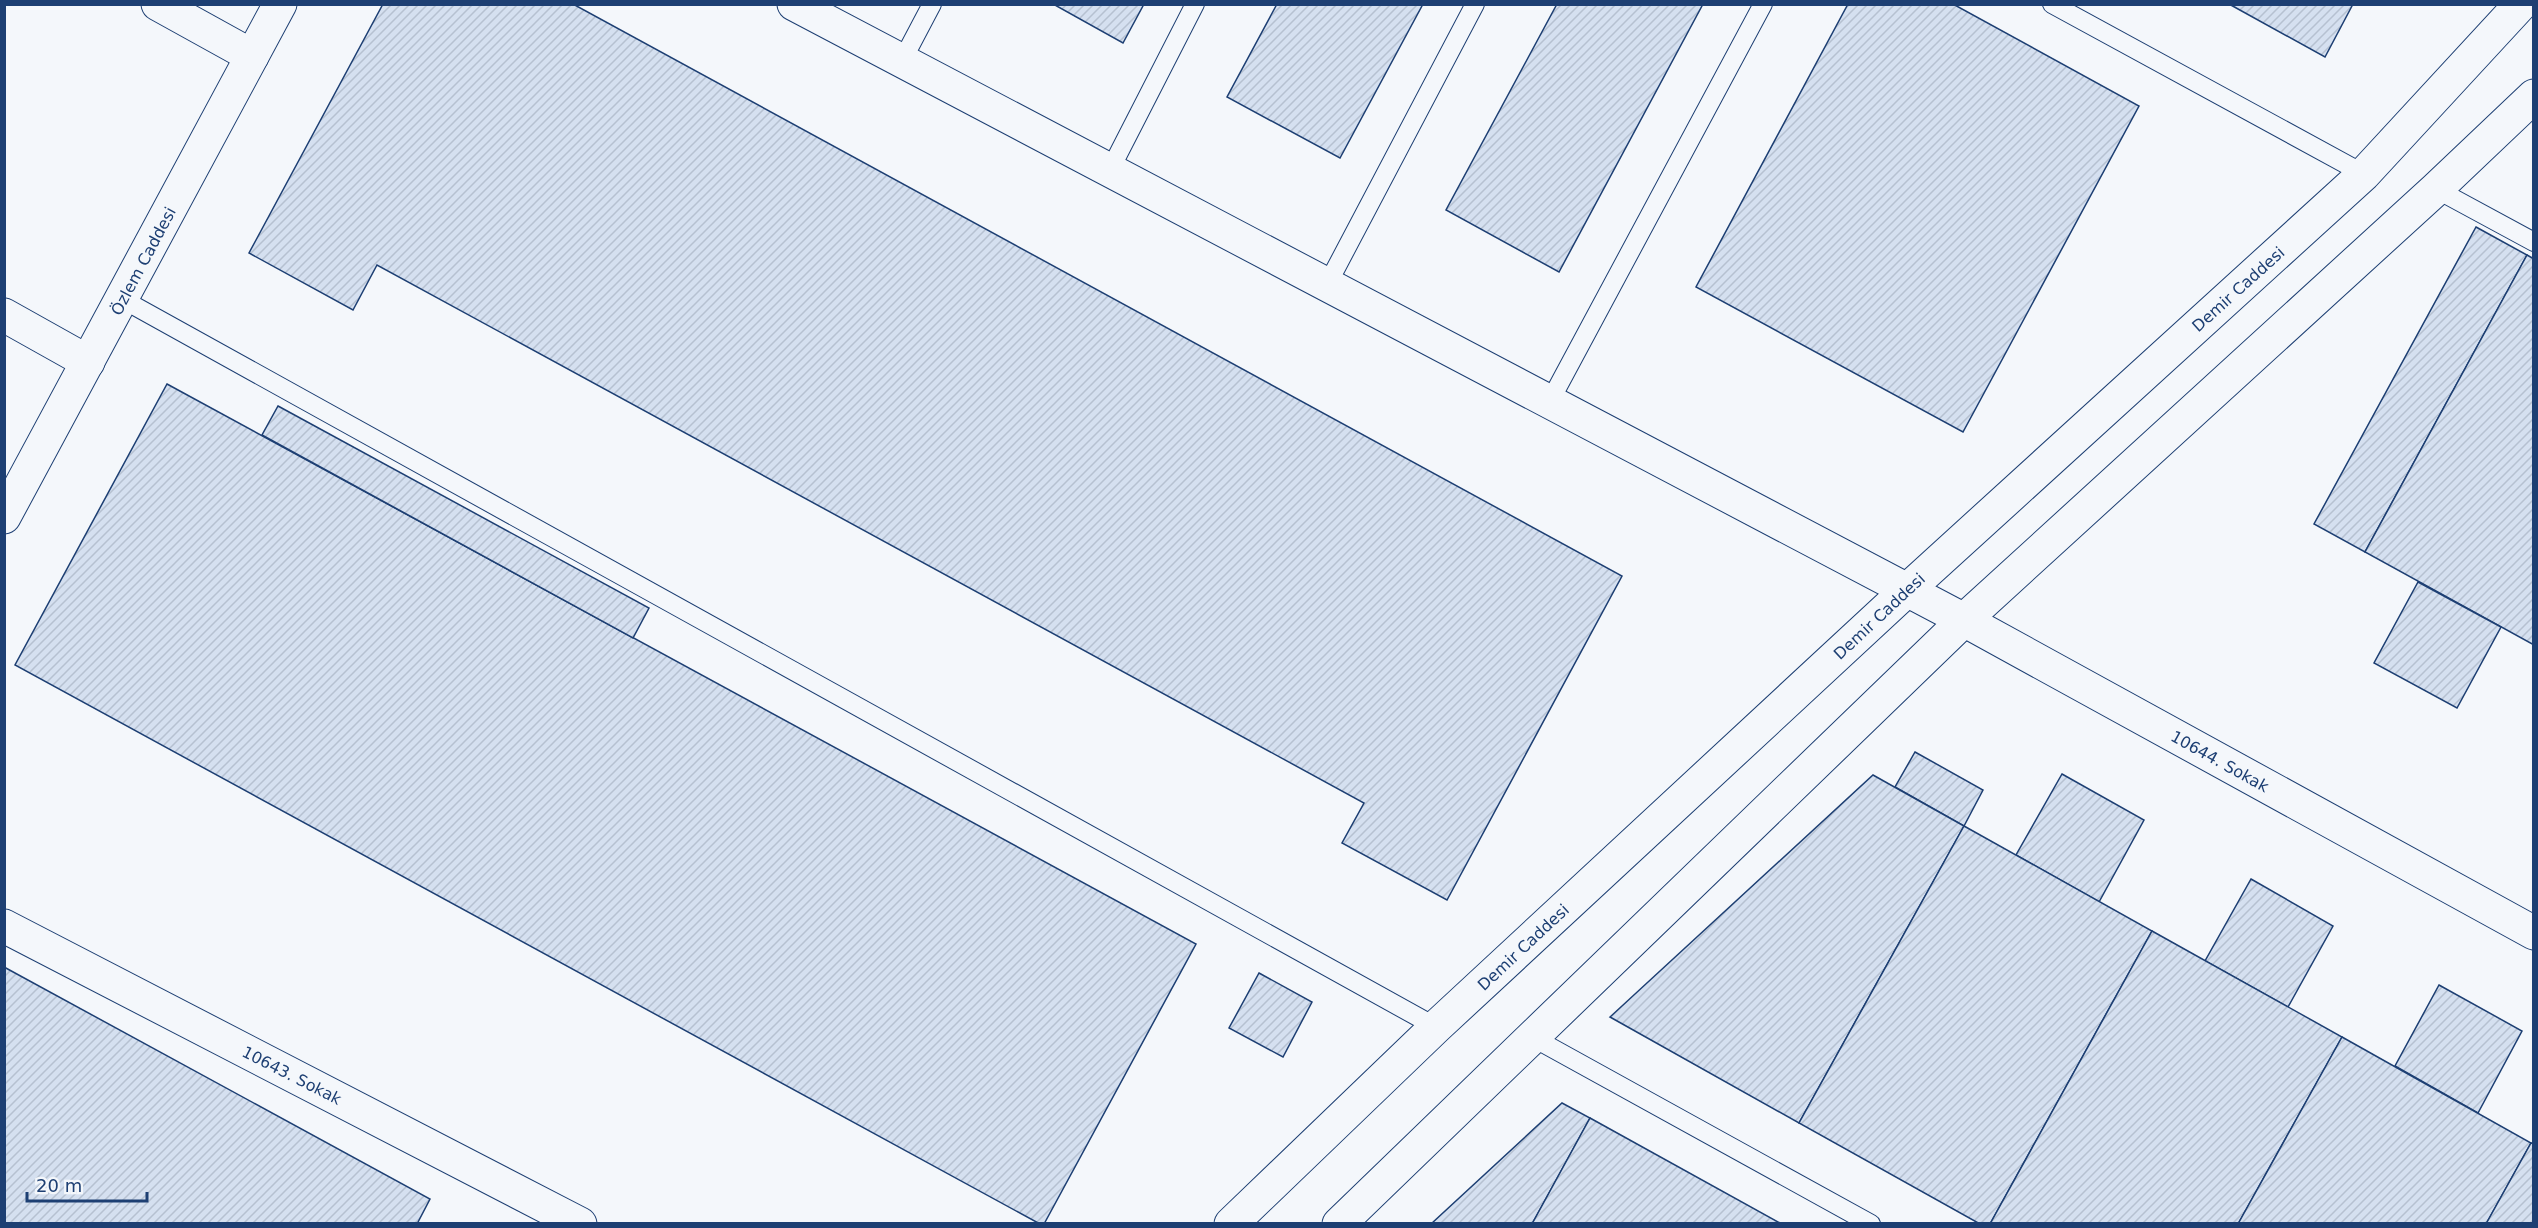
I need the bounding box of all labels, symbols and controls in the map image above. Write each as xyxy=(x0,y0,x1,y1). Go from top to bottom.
street label: Özlem Caddesi xyxy=(107,204,180,319)
street label: Demir Caddesi xyxy=(2188,243,2288,336)
street label: Demir Caddesi xyxy=(1830,569,1929,663)
street label: 10644. Sokak xyxy=(2167,727,2273,797)
street label: Demir Caddesi xyxy=(1474,900,1573,994)
street label: 10643. Sokak xyxy=(239,1042,345,1109)
scale bar xyxy=(27,1165,147,1203)
text: 20 m xyxy=(36,1175,82,1196)

